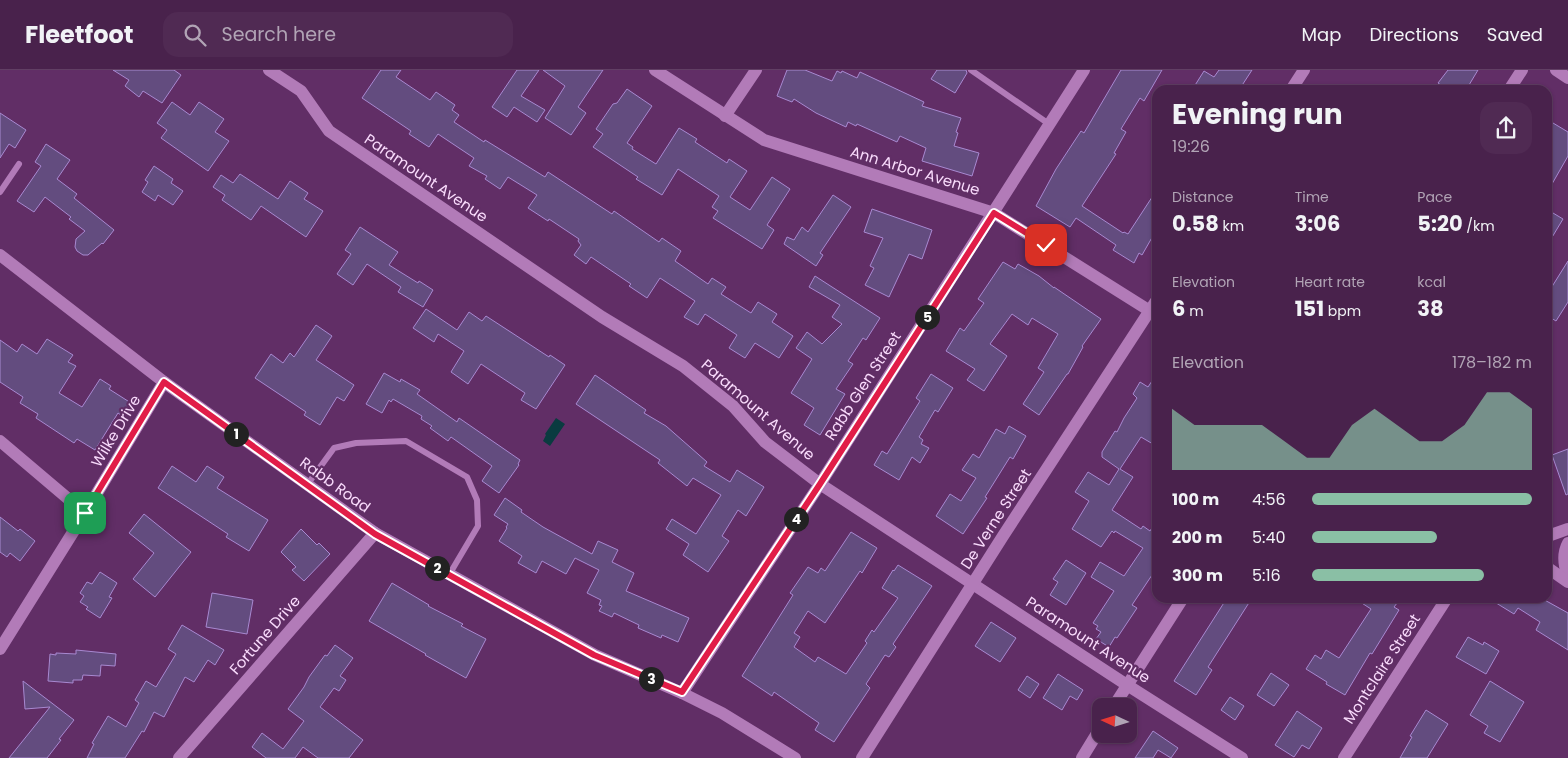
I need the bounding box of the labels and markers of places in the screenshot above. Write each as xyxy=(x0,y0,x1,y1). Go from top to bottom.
pin xyxy=(1025,224,1067,266)
pin: 5 xyxy=(914,304,940,330)
pin: 1 xyxy=(224,422,248,446)
pin xyxy=(64,492,106,534)
pin: 4 xyxy=(784,506,808,532)
pin: 2 xyxy=(424,556,450,580)
pin: 3 xyxy=(638,666,664,692)

